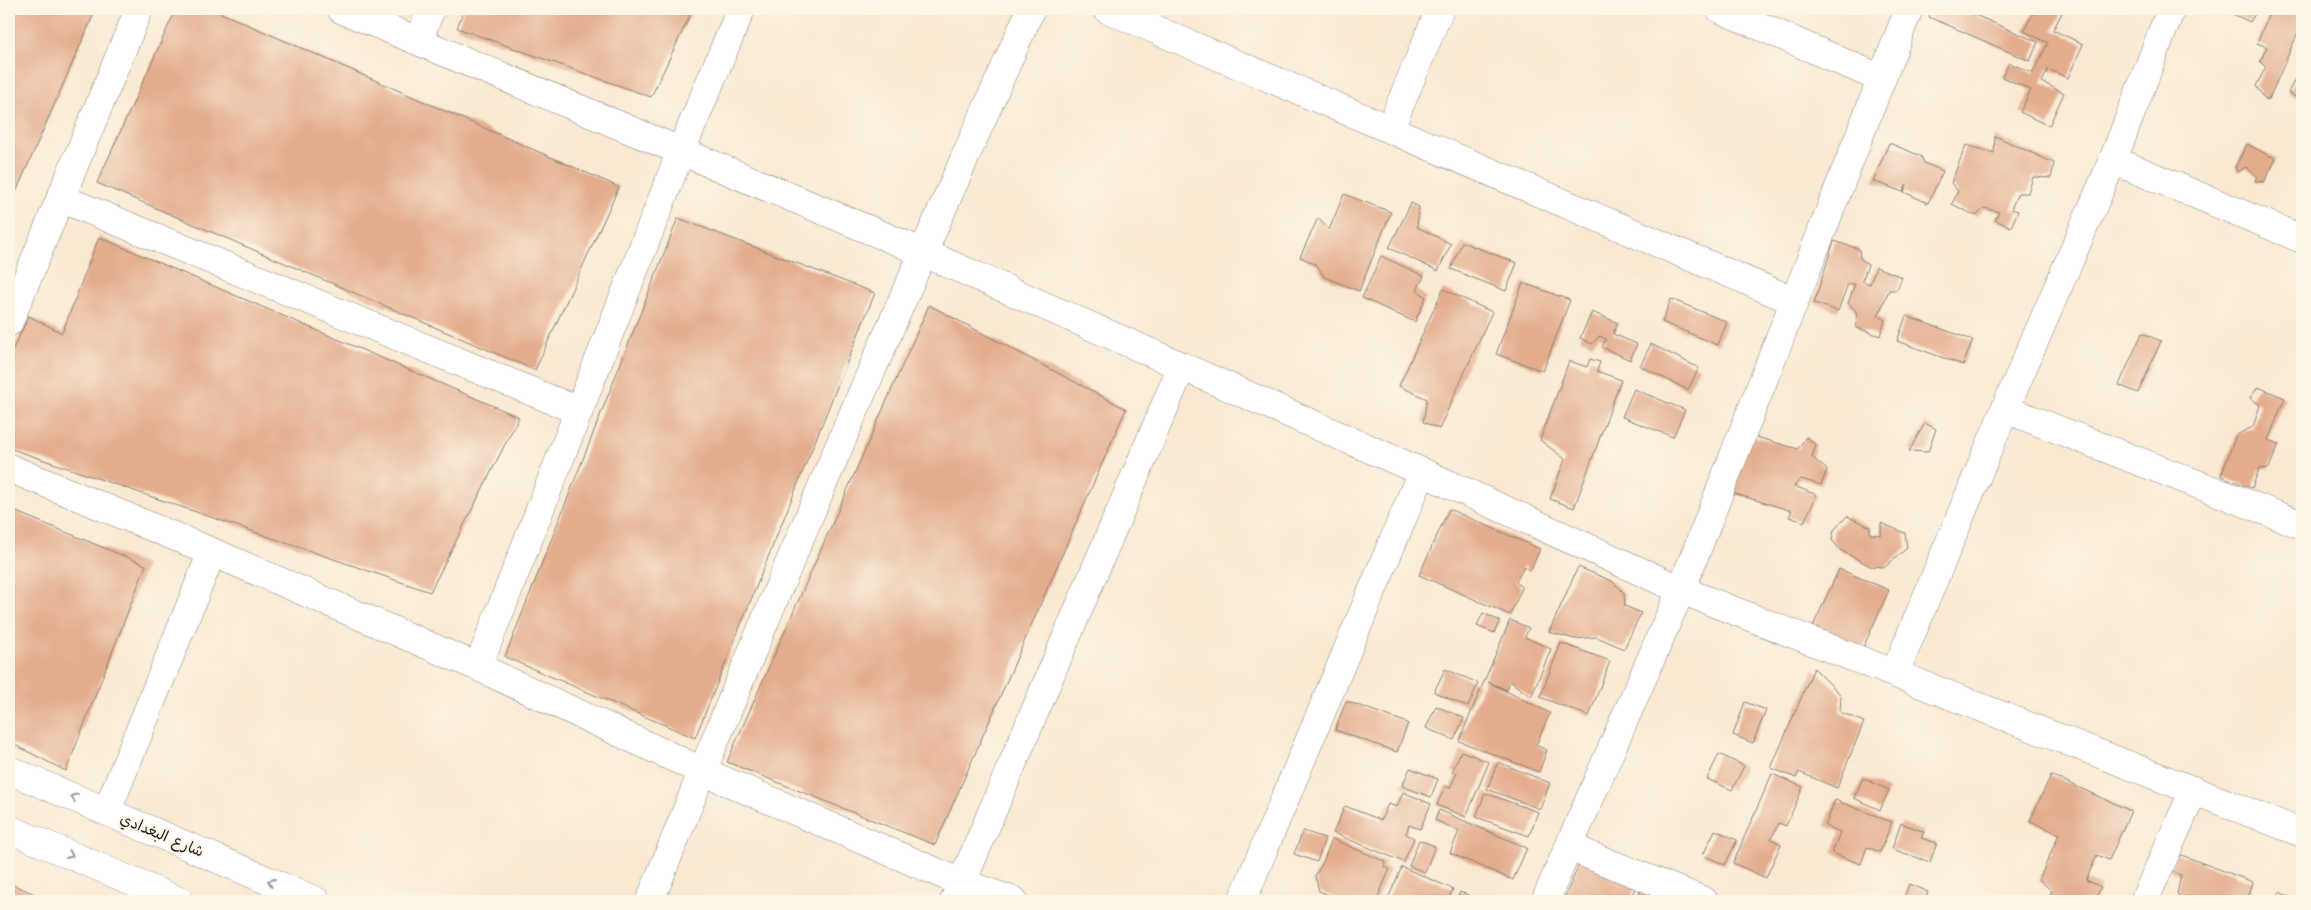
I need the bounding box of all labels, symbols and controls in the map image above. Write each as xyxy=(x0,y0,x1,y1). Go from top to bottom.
one-way arrow xyxy=(70,793,78,803)
street label: شارع البغدادي xyxy=(116,807,207,864)
one-way arrow xyxy=(65,849,74,859)
one-way arrow xyxy=(267,877,276,888)

